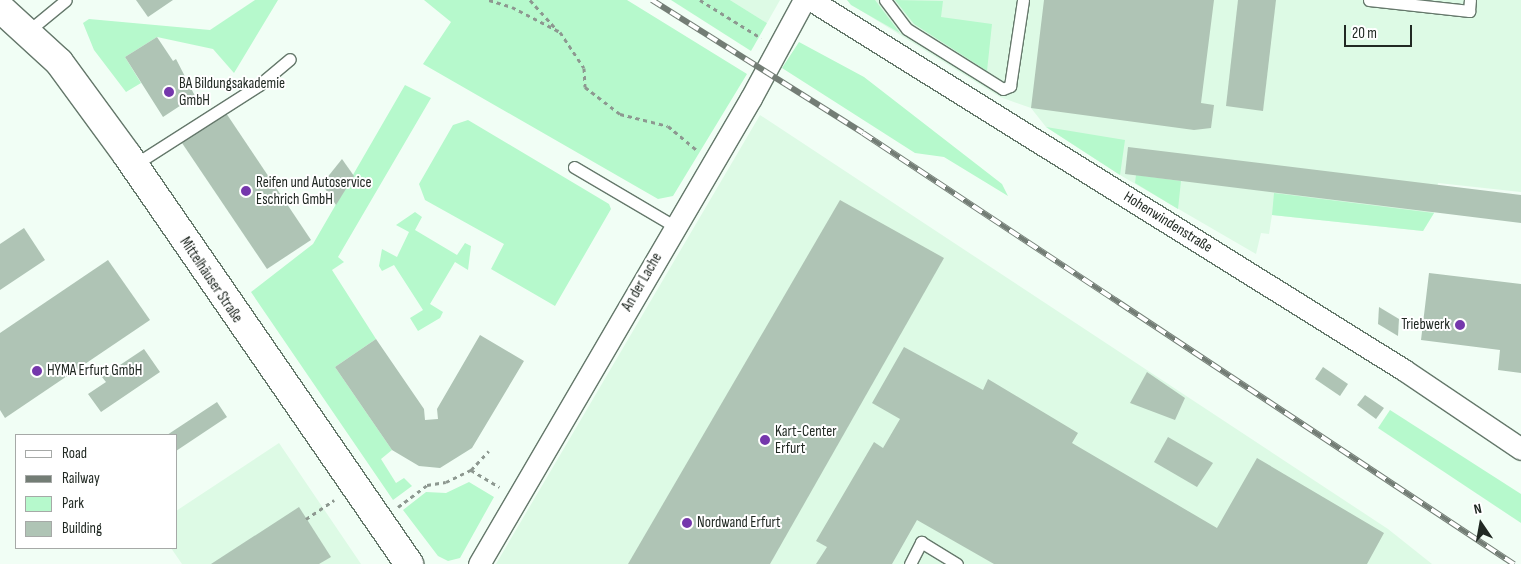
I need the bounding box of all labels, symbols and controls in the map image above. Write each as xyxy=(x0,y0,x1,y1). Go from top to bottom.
scale bar xyxy=(1346,15,1414,47)
text: 20 m xyxy=(1352,24,1377,43)
place label: BA Bildungsakademie GmbH xyxy=(179,74,285,109)
marker: BA Bildungsakademie GmbH xyxy=(163,86,175,98)
place label: Reifen und Autoservice Eschrich GmbH xyxy=(256,173,372,208)
marker: Reifen und Autoservice Eschrich GmbH xyxy=(240,185,252,197)
street label: Hohenwindenstraße xyxy=(1120,188,1216,256)
street label: Mittelhäuser Straße xyxy=(176,234,246,326)
street label: An der Lache xyxy=(618,250,666,314)
place label: Triebwerk xyxy=(1401,316,1450,334)
marker: Triebwerk xyxy=(1454,319,1466,331)
place label: HYMA Erfurt GmbH xyxy=(47,362,142,380)
marker: HYMA Erfurt GmbH xyxy=(31,365,43,377)
place label: Kart-Center Erfurt xyxy=(775,422,837,457)
legend xyxy=(15,434,178,549)
marker: Kart-Center Erfurt xyxy=(759,434,771,446)
text: Road xyxy=(62,444,87,463)
text: Railway xyxy=(62,469,100,488)
text: Park xyxy=(62,494,84,513)
north arrow xyxy=(1456,499,1506,549)
text: N xyxy=(1472,500,1483,518)
place label: Nordwand Erfurt xyxy=(697,514,781,532)
marker: Nordwand Erfurt xyxy=(681,517,693,529)
text: Building xyxy=(62,519,102,538)

